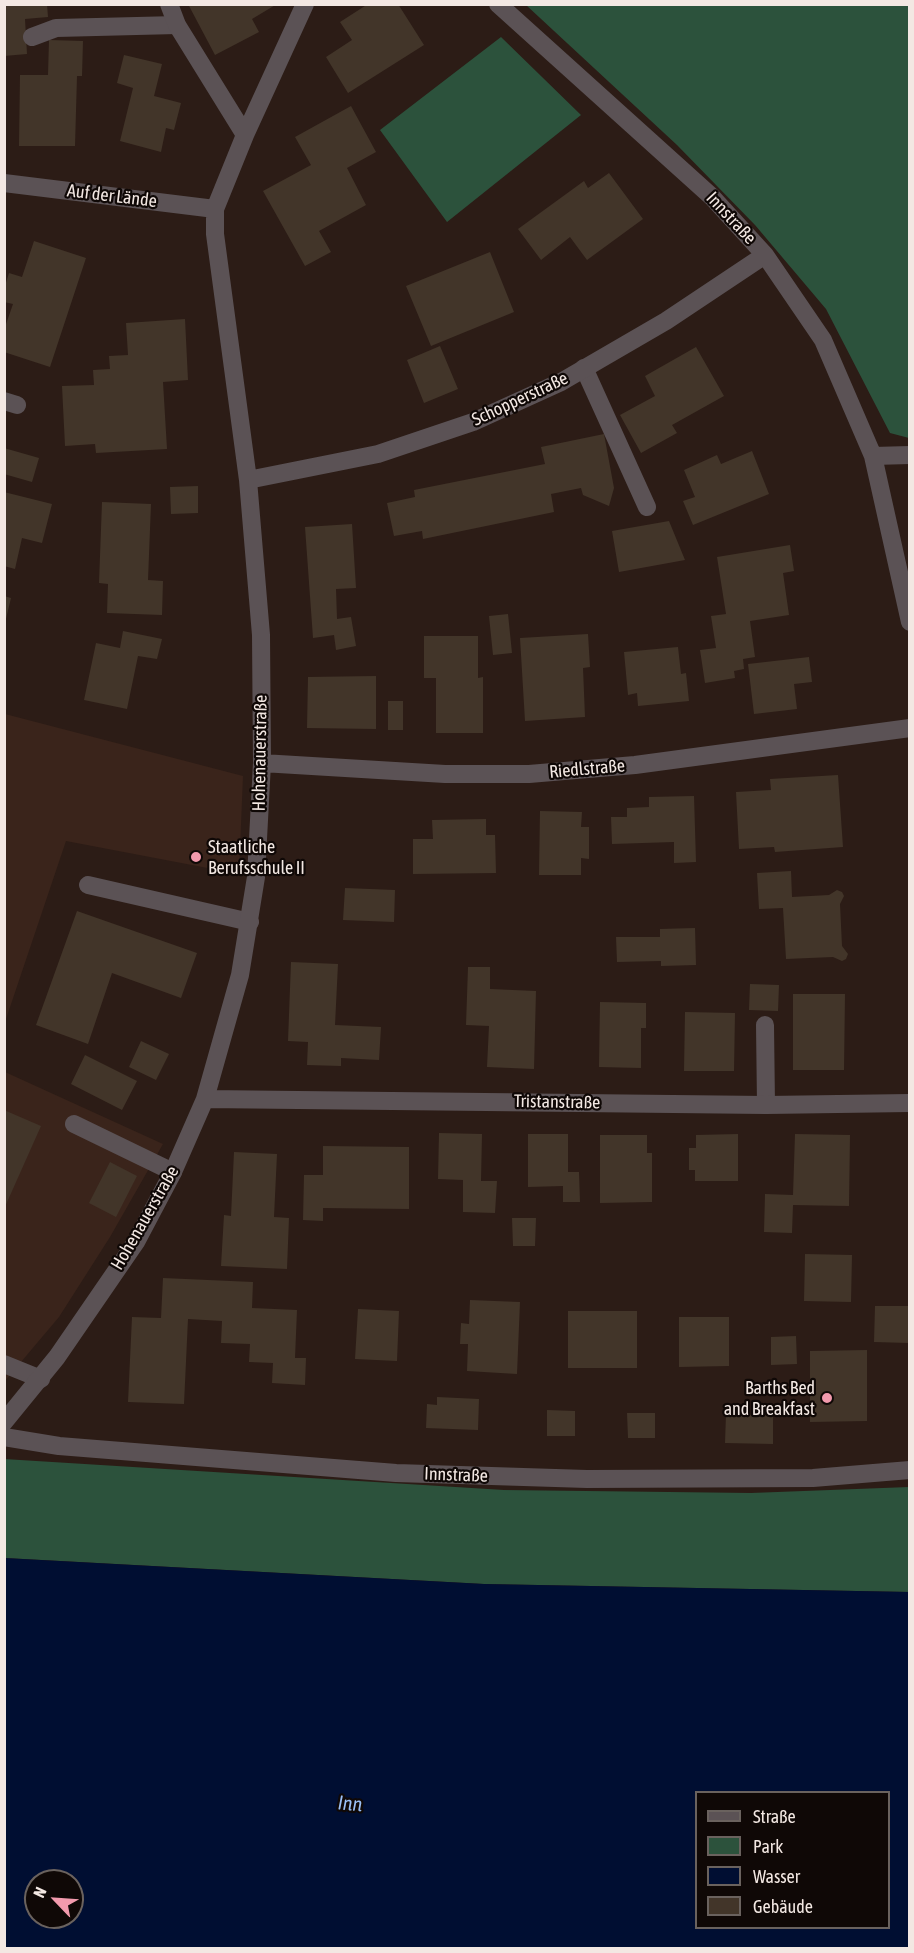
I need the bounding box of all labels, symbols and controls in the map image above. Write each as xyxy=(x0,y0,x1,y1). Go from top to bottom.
street label: Auf der Lände xyxy=(66,180,158,212)
street label: Innstraße xyxy=(701,187,761,249)
street label: Schopperstraße xyxy=(469,367,571,431)
street label: Hohenauerstraße xyxy=(248,695,272,811)
street label: Riedlstraße xyxy=(548,755,626,783)
place label: Staatliche Berufsschule II xyxy=(208,836,305,878)
marker: Staatliche Berufsschule II xyxy=(189,850,203,864)
street label: Tristanstraße xyxy=(514,1090,600,1114)
street label: Hohenauerstraße xyxy=(107,1162,183,1274)
place label: Barths Bed and Breakfast xyxy=(724,1377,815,1420)
marker: Barths Bed and Breakfast xyxy=(820,1391,834,1405)
street label: Innstraße xyxy=(424,1463,488,1487)
water label: Inn xyxy=(337,1791,363,1817)
legend xyxy=(695,1791,890,1929)
text: Straße xyxy=(753,1806,796,1827)
text: Park xyxy=(753,1836,783,1857)
text: Wasser xyxy=(753,1866,800,1887)
north arrow xyxy=(24,1869,84,1929)
text: N xyxy=(29,1884,50,1900)
text: Gebäude xyxy=(753,1896,813,1917)

